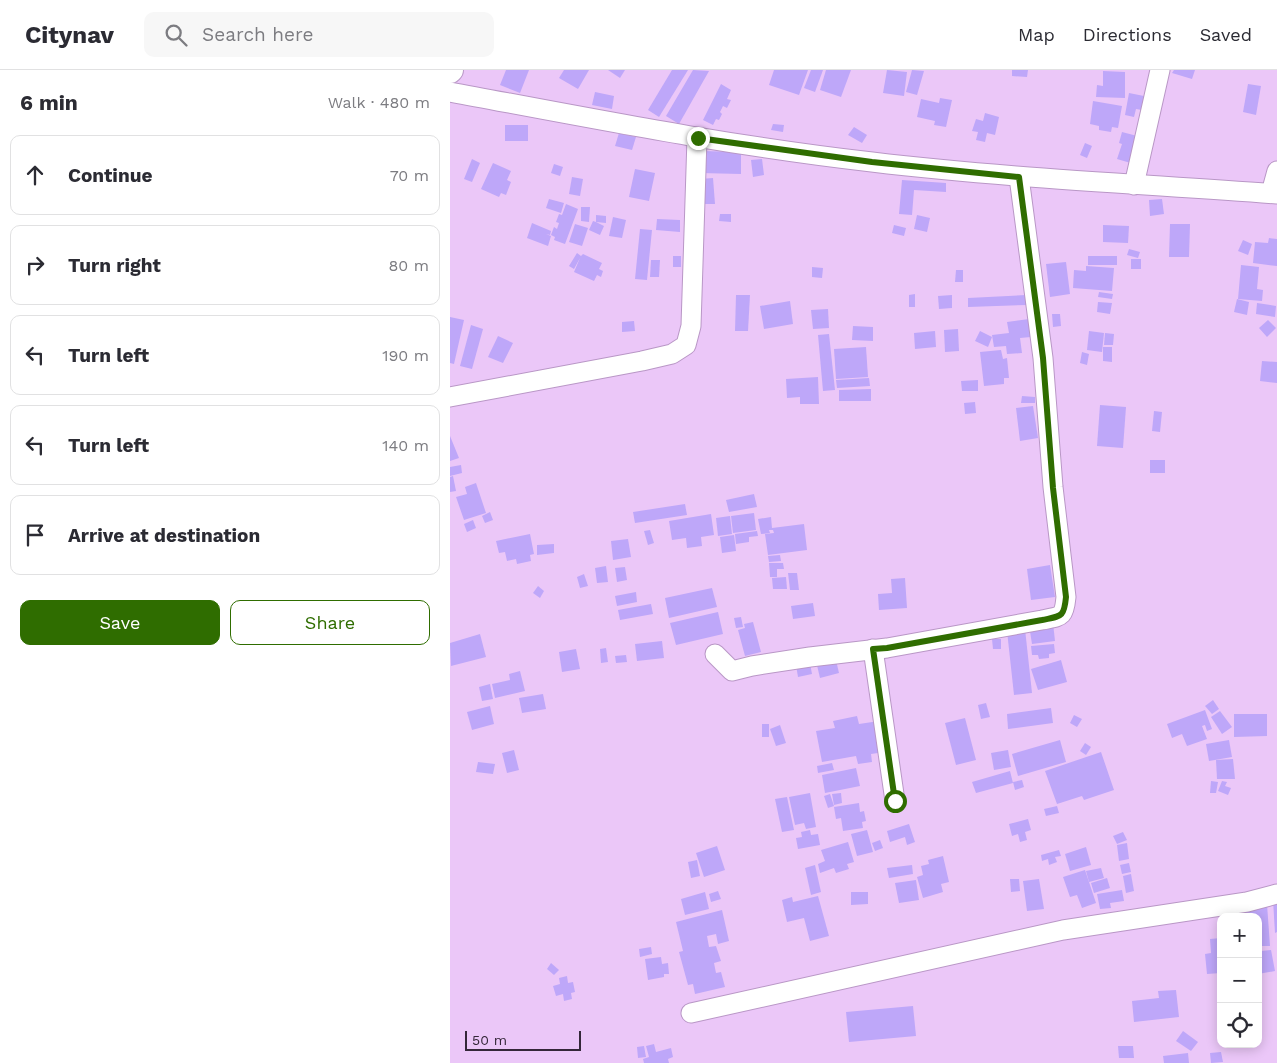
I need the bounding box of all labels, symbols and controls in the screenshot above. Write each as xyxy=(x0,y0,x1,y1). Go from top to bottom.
search box xyxy=(144,12,494,57)
text: Citynav xyxy=(25,21,114,49)
icon: search xyxy=(162,21,190,49)
text: Search here xyxy=(202,23,313,46)
text: Map xyxy=(1018,24,1055,45)
text: Directions xyxy=(1083,24,1172,45)
text: Saved xyxy=(1200,24,1252,45)
text: 6 min xyxy=(20,90,78,115)
text: Walk · 480 m xyxy=(328,93,430,112)
route end xyxy=(687,127,710,150)
icon: ahead xyxy=(21,161,49,189)
text: Continue xyxy=(68,164,152,187)
text: 70 m xyxy=(390,166,429,185)
icon: right xyxy=(21,251,49,279)
text: Turn right xyxy=(68,254,161,277)
text: 80 m xyxy=(388,256,429,275)
icon: left xyxy=(21,341,49,369)
text: Turn left xyxy=(68,344,149,367)
text: 190 m xyxy=(382,346,429,365)
icon: left xyxy=(21,431,49,459)
text: Turn left xyxy=(68,434,149,457)
text: 140 m xyxy=(382,436,429,455)
icon: arrive xyxy=(21,521,49,549)
text: Arrive at destination xyxy=(68,524,260,547)
button: Save xyxy=(20,600,220,645)
button: Share xyxy=(230,600,430,645)
route start xyxy=(884,790,907,813)
map controls xyxy=(1217,913,1262,1048)
button: + xyxy=(1217,913,1262,958)
button: − xyxy=(1217,958,1262,1003)
button: locate xyxy=(1217,1003,1262,1048)
scale bar xyxy=(465,1028,581,1051)
text: 50 m xyxy=(472,1032,507,1048)

